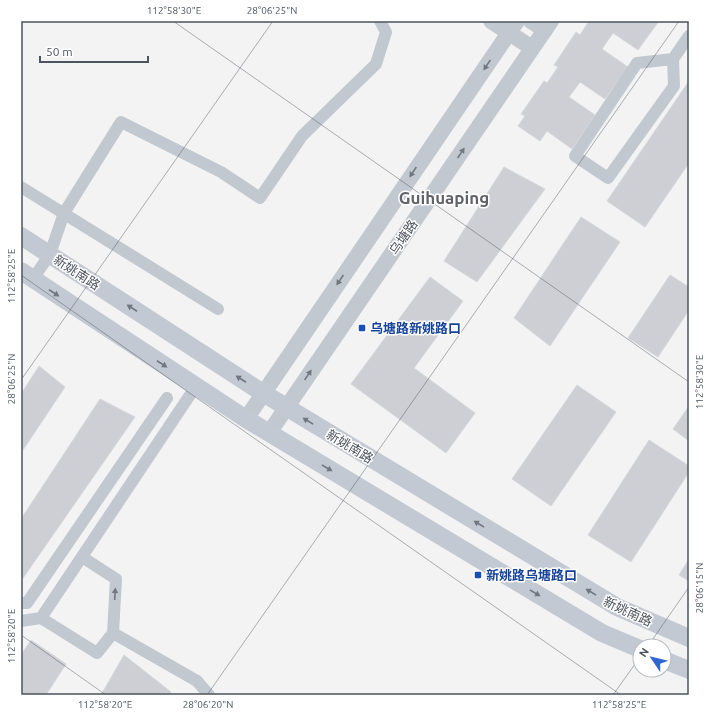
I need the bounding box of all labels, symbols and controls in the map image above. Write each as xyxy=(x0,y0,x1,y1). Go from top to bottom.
text: 112°58'30"E xyxy=(147,5,202,16)
text: 28°06'25"N xyxy=(247,5,297,16)
scale bar xyxy=(40,38,148,64)
text: 50 m xyxy=(46,45,73,58)
one-way arrow xyxy=(483,60,491,70)
one-way arrow xyxy=(457,147,465,158)
one-way arrow xyxy=(409,167,417,177)
district label: Guihuaping xyxy=(399,188,489,207)
street label: 乌塘路 xyxy=(386,217,420,257)
text: 112°58'25"E xyxy=(6,248,17,303)
street label: 新姚南路 xyxy=(51,252,103,292)
one-way arrow xyxy=(336,274,344,285)
one-way arrow xyxy=(48,289,59,297)
one-way arrow xyxy=(127,304,137,312)
place label: 乌塘路新姚路口 xyxy=(370,321,461,335)
marker: 乌塘路新姚路口 xyxy=(357,323,367,333)
text: 28°06'25"N xyxy=(6,354,17,404)
text: 112°58'30"E xyxy=(694,354,705,409)
one-way arrow xyxy=(157,360,167,368)
one-way arrow xyxy=(304,370,312,380)
one-way arrow xyxy=(236,375,246,383)
one-way arrow xyxy=(302,417,314,424)
street label: 新姚南路 xyxy=(324,427,376,465)
one-way arrow xyxy=(322,464,333,471)
one-way arrow xyxy=(473,521,485,528)
text: 28°06'15"N xyxy=(694,563,705,613)
place label: 新姚路乌塘路口 xyxy=(486,568,577,582)
marker: 新姚路乌塘路口 xyxy=(473,570,483,580)
one-way arrow xyxy=(112,587,118,600)
one-way arrow xyxy=(585,588,597,595)
one-way arrow xyxy=(530,589,540,597)
street label: 新姚南路 xyxy=(601,594,655,628)
text: 112°58'20"E xyxy=(6,608,17,663)
north arrow xyxy=(632,638,672,678)
text: N xyxy=(637,645,651,659)
text: 112°58'20"E xyxy=(78,699,133,710)
text: 28°06'20"N xyxy=(183,699,233,710)
text: 112°58'25"E xyxy=(592,699,647,710)

